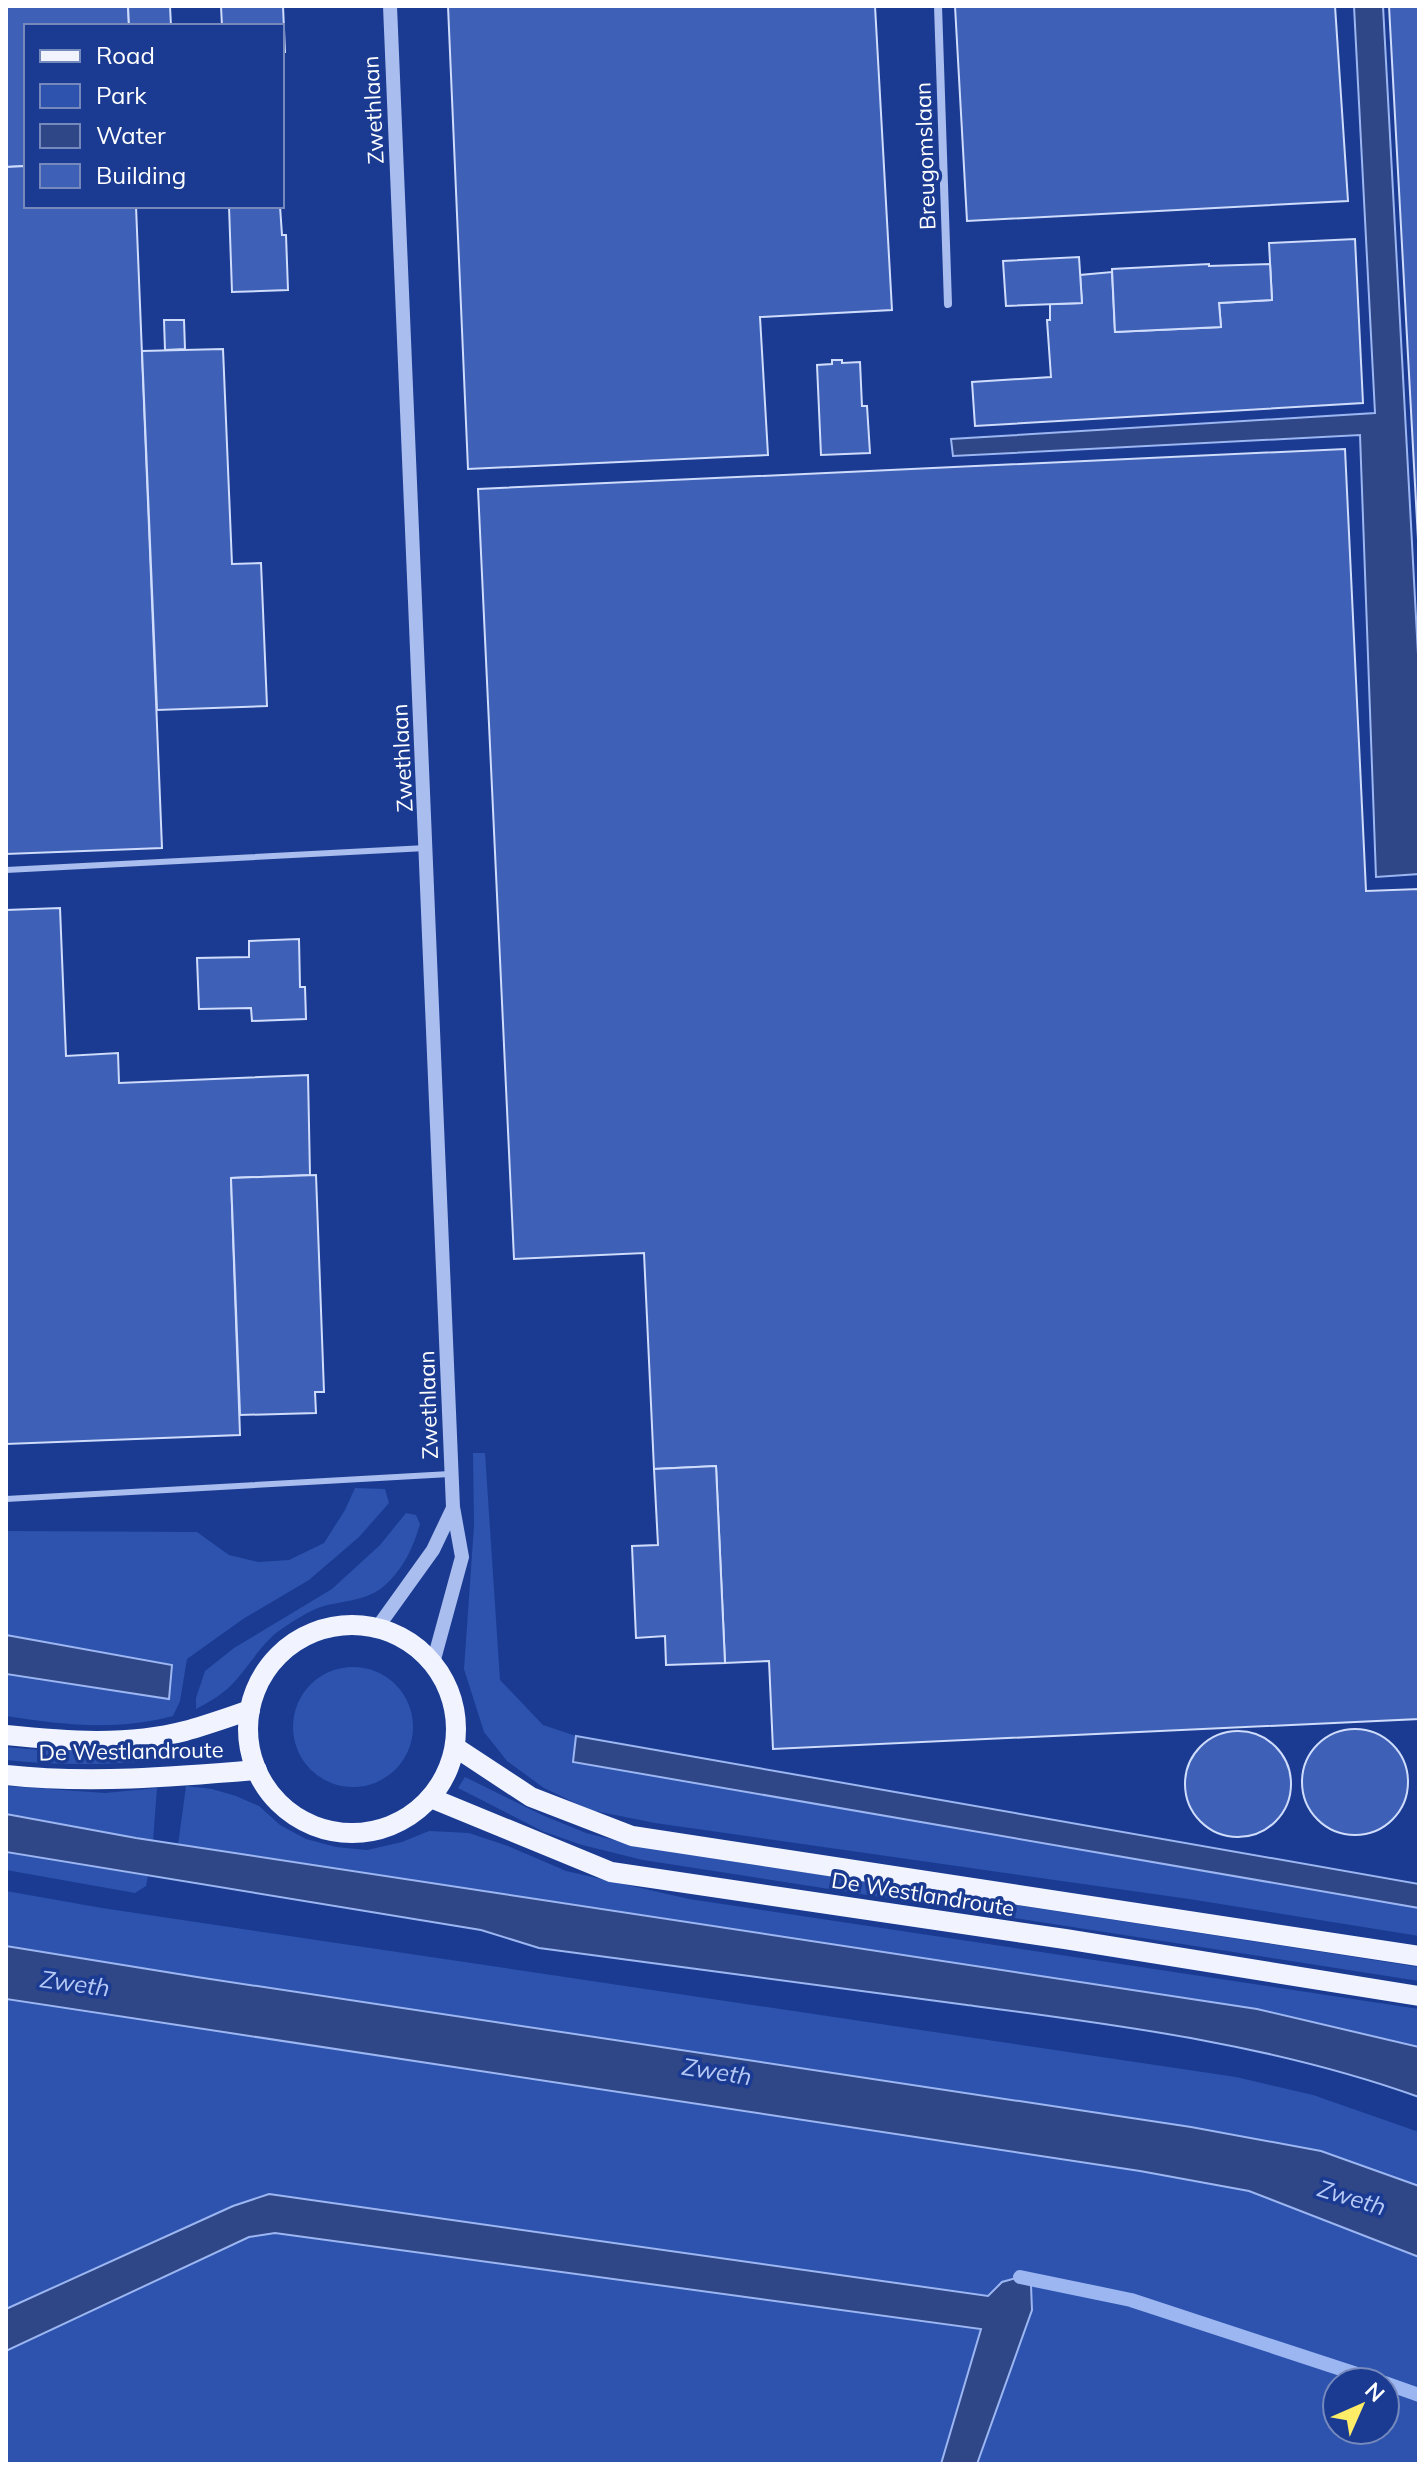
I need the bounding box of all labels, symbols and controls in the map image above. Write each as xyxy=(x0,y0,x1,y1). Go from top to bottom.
legend xyxy=(24,24,284,208)
text: Road xyxy=(96,40,155,70)
street label: Zwethlaan xyxy=(356,55,390,165)
text: Park xyxy=(96,80,147,110)
street label: Breugomslaan xyxy=(908,82,942,230)
text: Water xyxy=(96,120,166,150)
text: Building xyxy=(96,160,186,190)
street label: Zwethlaan xyxy=(385,703,419,813)
street label: Zwethlaan xyxy=(412,1350,444,1460)
street label: De Westlandroute xyxy=(38,1735,224,1767)
street label: De Westlandroute xyxy=(829,1866,1017,1922)
water label: Zweth xyxy=(38,1963,112,2003)
water label: Zweth xyxy=(680,2051,754,2091)
water label: Zweth xyxy=(1314,2172,1390,2222)
north arrow xyxy=(1321,2366,1401,2446)
text: N xyxy=(1359,2376,1391,2408)

